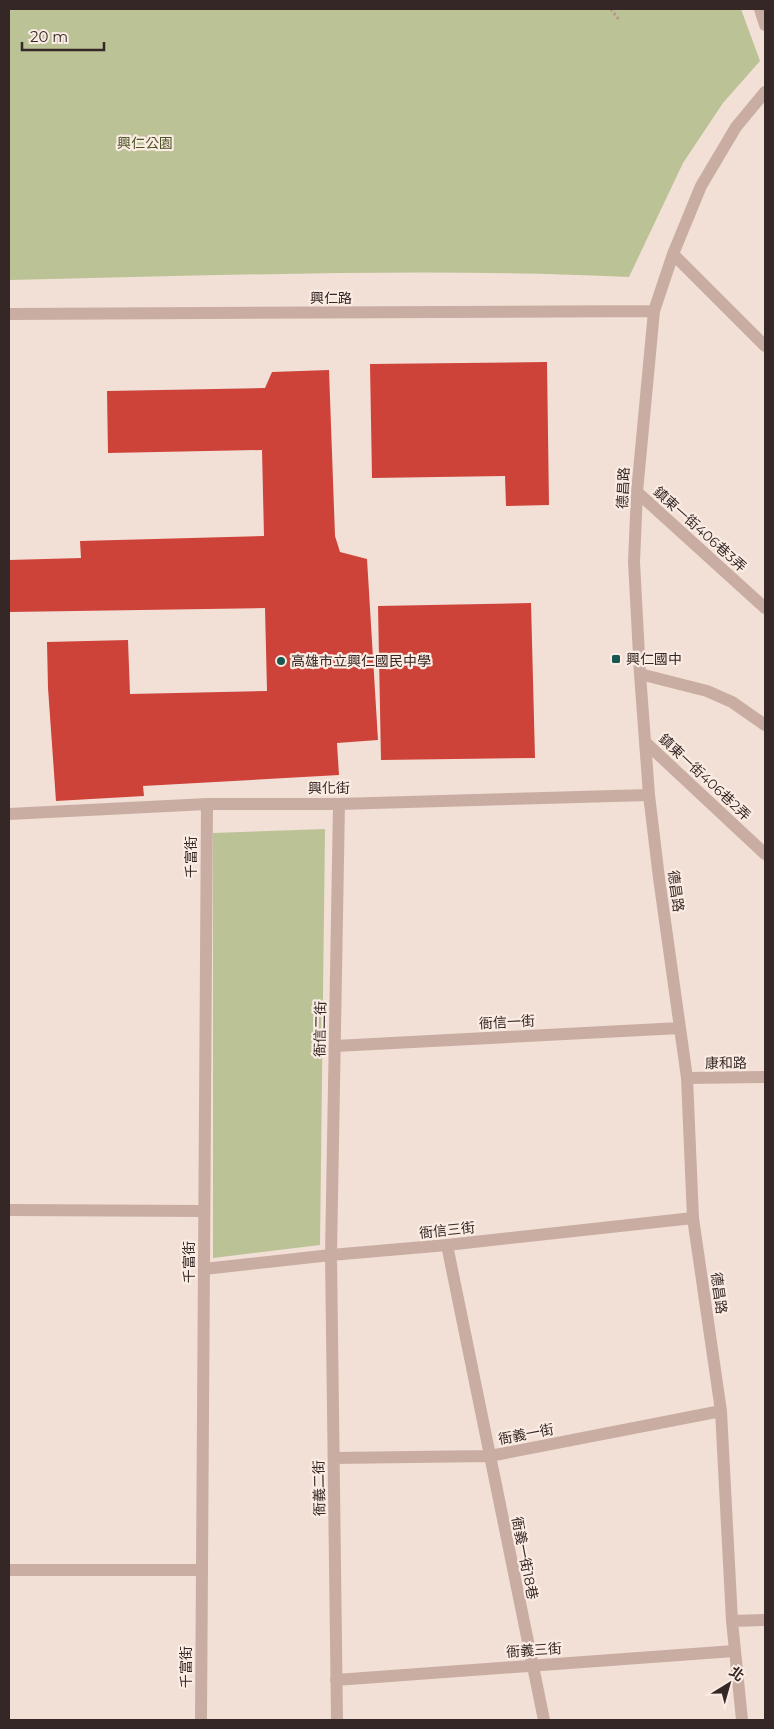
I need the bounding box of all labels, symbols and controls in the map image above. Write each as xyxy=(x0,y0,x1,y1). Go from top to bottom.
scale bar xyxy=(22,20,105,52)
text: 20 m xyxy=(30,27,68,46)
park label: 興仁公園 xyxy=(117,134,173,152)
street label: 興仁路 xyxy=(310,289,352,307)
street label: 德昌路 xyxy=(613,467,633,509)
street label: 鎮東一街406巷3弄 xyxy=(650,483,750,575)
place label: 興仁國中 xyxy=(626,650,682,668)
place label: 高雄市立興仁國民中學 xyxy=(291,652,431,670)
marker: 興仁國中 xyxy=(610,653,622,665)
marker: 高雄市立興仁國民中學 xyxy=(275,655,287,667)
street label: 鎮東一街406巷2弄 xyxy=(655,730,755,824)
street label: 興化街 xyxy=(308,779,350,797)
street label: 千富街 xyxy=(182,836,200,878)
street label: 德昌路 xyxy=(664,869,688,913)
street label: 衙信二街 xyxy=(311,1001,329,1057)
street label: 衙信一街 xyxy=(479,1012,535,1032)
street label: 康和路 xyxy=(705,1054,747,1072)
street label: 衙信三街 xyxy=(418,1218,476,1242)
street label: 千富街 xyxy=(180,1241,198,1283)
street label: 德昌路 xyxy=(707,1271,731,1315)
street label: 衙義一街 xyxy=(497,1420,555,1448)
street label: 衙義二街 xyxy=(310,1460,328,1516)
street label: 衙義一街18巷 xyxy=(508,1515,542,1601)
street label: 衙義三街 xyxy=(505,1639,563,1661)
street label: 千富街 xyxy=(177,1646,195,1688)
north arrow xyxy=(704,1659,754,1709)
text: 北 xyxy=(726,1662,748,1685)

